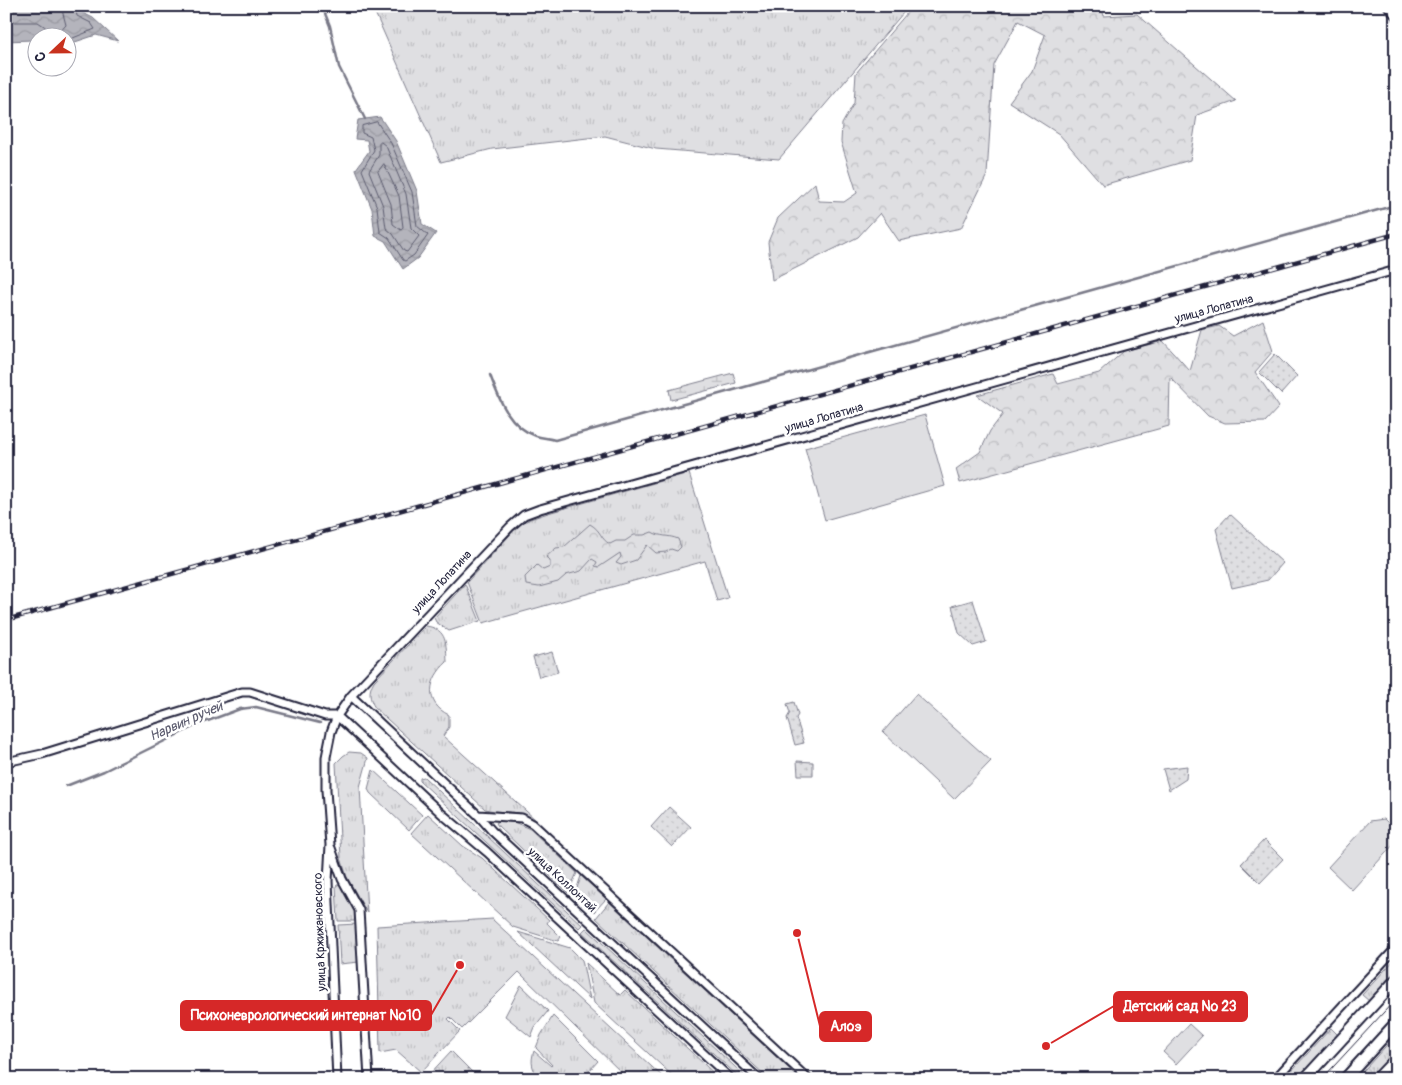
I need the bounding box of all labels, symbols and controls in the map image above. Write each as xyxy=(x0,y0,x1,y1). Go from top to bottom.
north arrow xyxy=(28,28,78,78)
text: С xyxy=(31,49,50,64)
street label: улица Лопатина xyxy=(1172,291,1255,327)
street label: улица Лопатина xyxy=(782,400,865,437)
street label: улица Лопатина xyxy=(408,547,475,617)
water label: Нарвин ручей xyxy=(147,697,226,745)
street label: улица Коллонтай xyxy=(524,844,600,916)
street label: улица Кржижановского xyxy=(310,872,330,993)
callout: Детский сад № 23 xyxy=(1114,992,1247,1021)
text: Детский сад № 23 xyxy=(1123,998,1237,1015)
callout: Психоневрологический интернат №10 xyxy=(181,1001,431,1030)
text: Психоневрологический интернат №10 xyxy=(191,1007,422,1024)
callout: Алоэ xyxy=(820,1012,871,1041)
text: Алоэ xyxy=(830,1018,862,1035)

